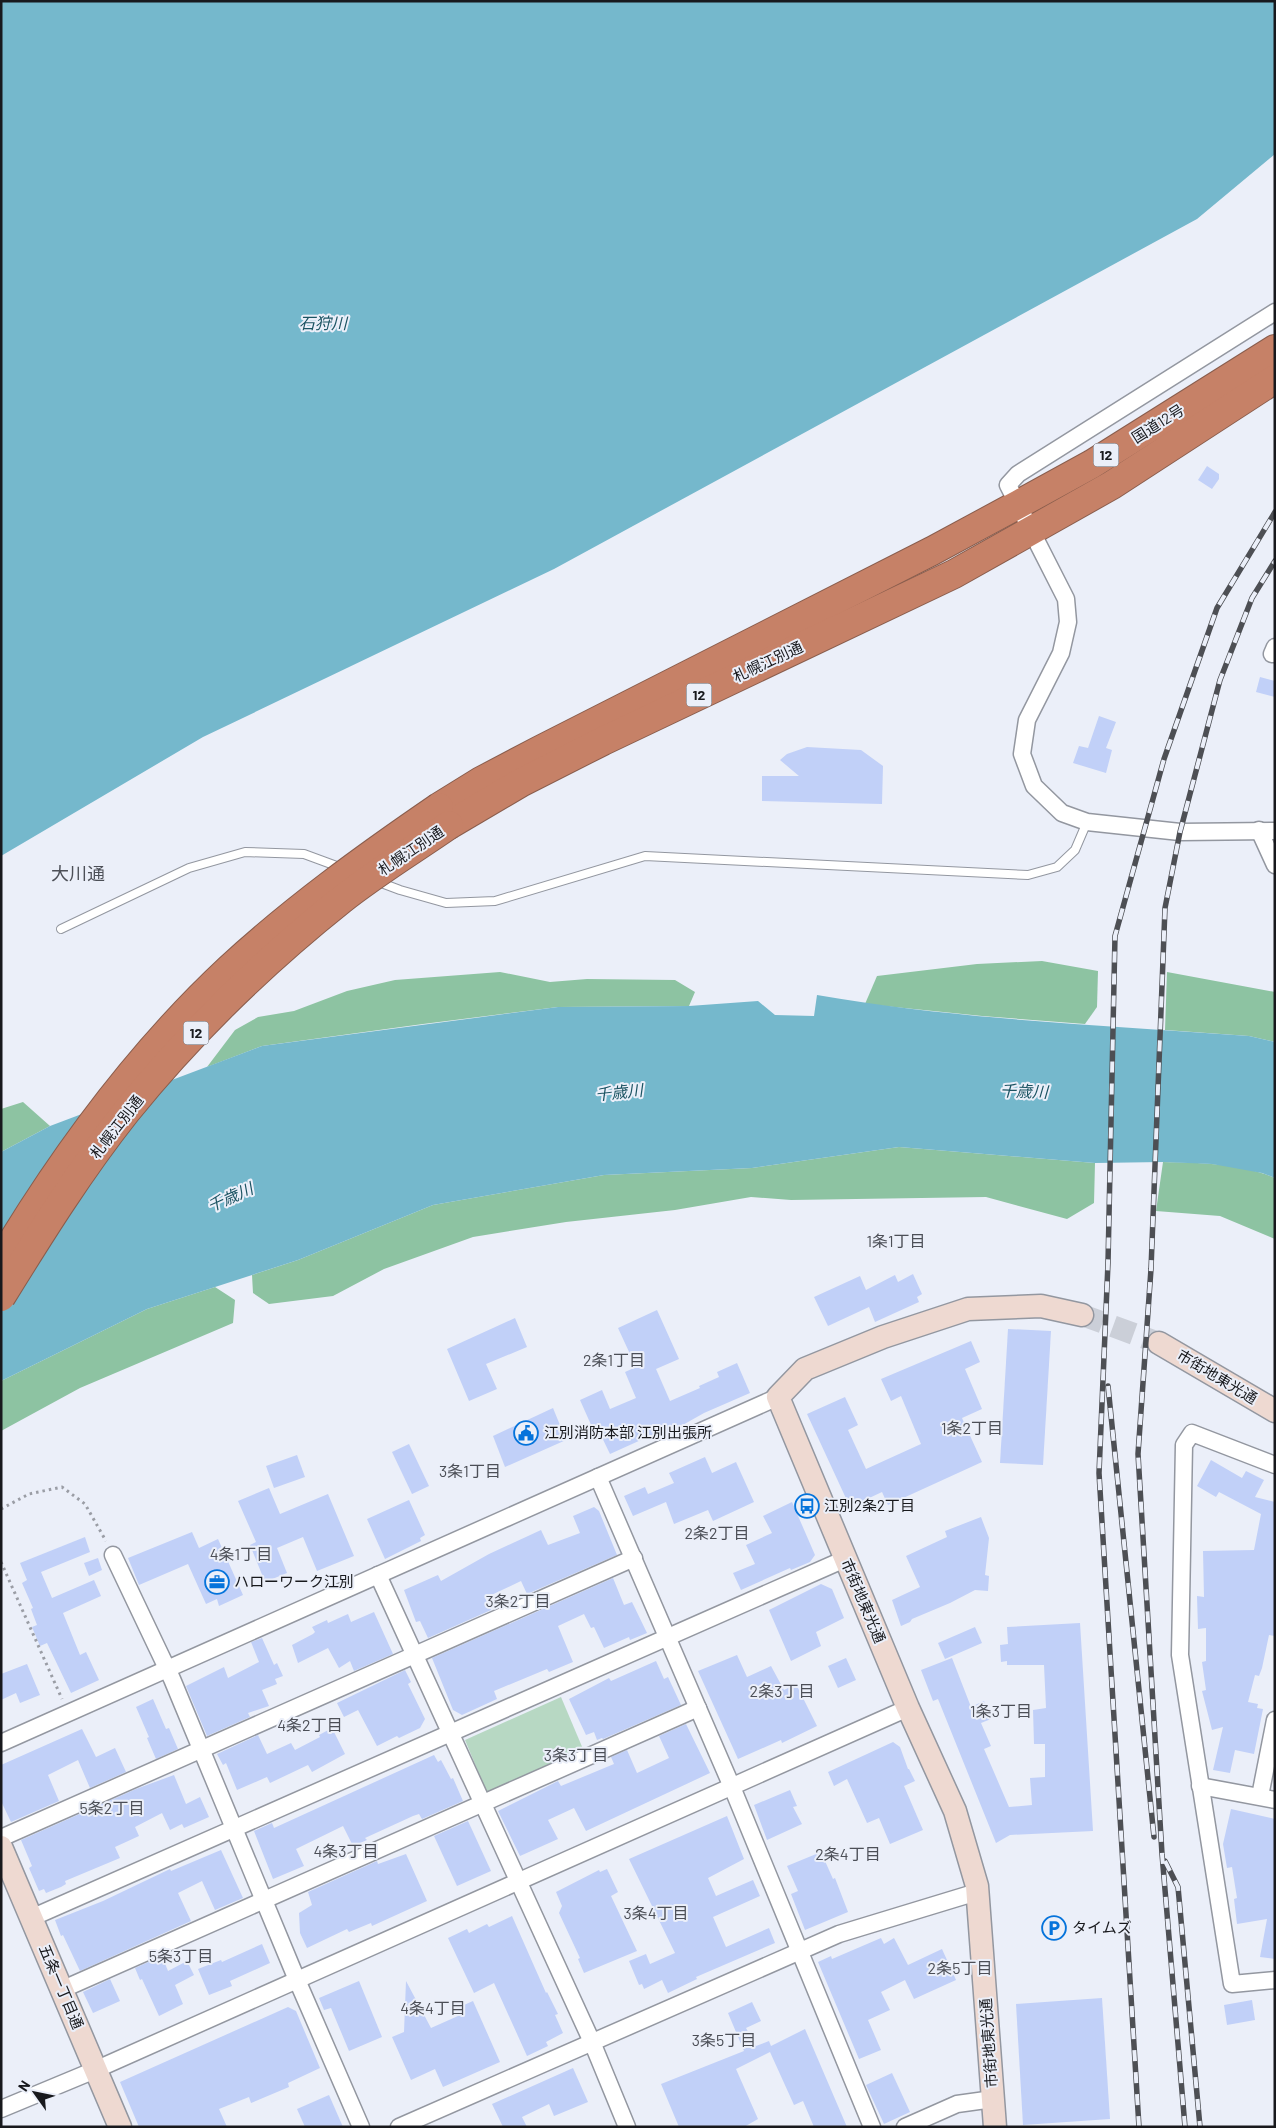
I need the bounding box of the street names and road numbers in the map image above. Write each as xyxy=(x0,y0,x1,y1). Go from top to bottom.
street label: 国道12号 xyxy=(1128,400,1187,446)
road number: 12 xyxy=(1094,444,1118,466)
street label: 札幌江別通 xyxy=(730,637,805,685)
road number: 12 xyxy=(686,684,712,706)
street label: 札幌江別通 xyxy=(374,822,447,879)
road number: 12 xyxy=(184,1021,208,1044)
street label: 札幌江別通 xyxy=(86,1091,146,1161)
street label: 市街地東光通 xyxy=(1174,1345,1261,1407)
street label: 市街地東光通 xyxy=(838,1556,890,1646)
street label: 五条一丁目通 xyxy=(36,1942,88,2032)
street label: 市街地東光通 xyxy=(976,1998,1000,2089)

